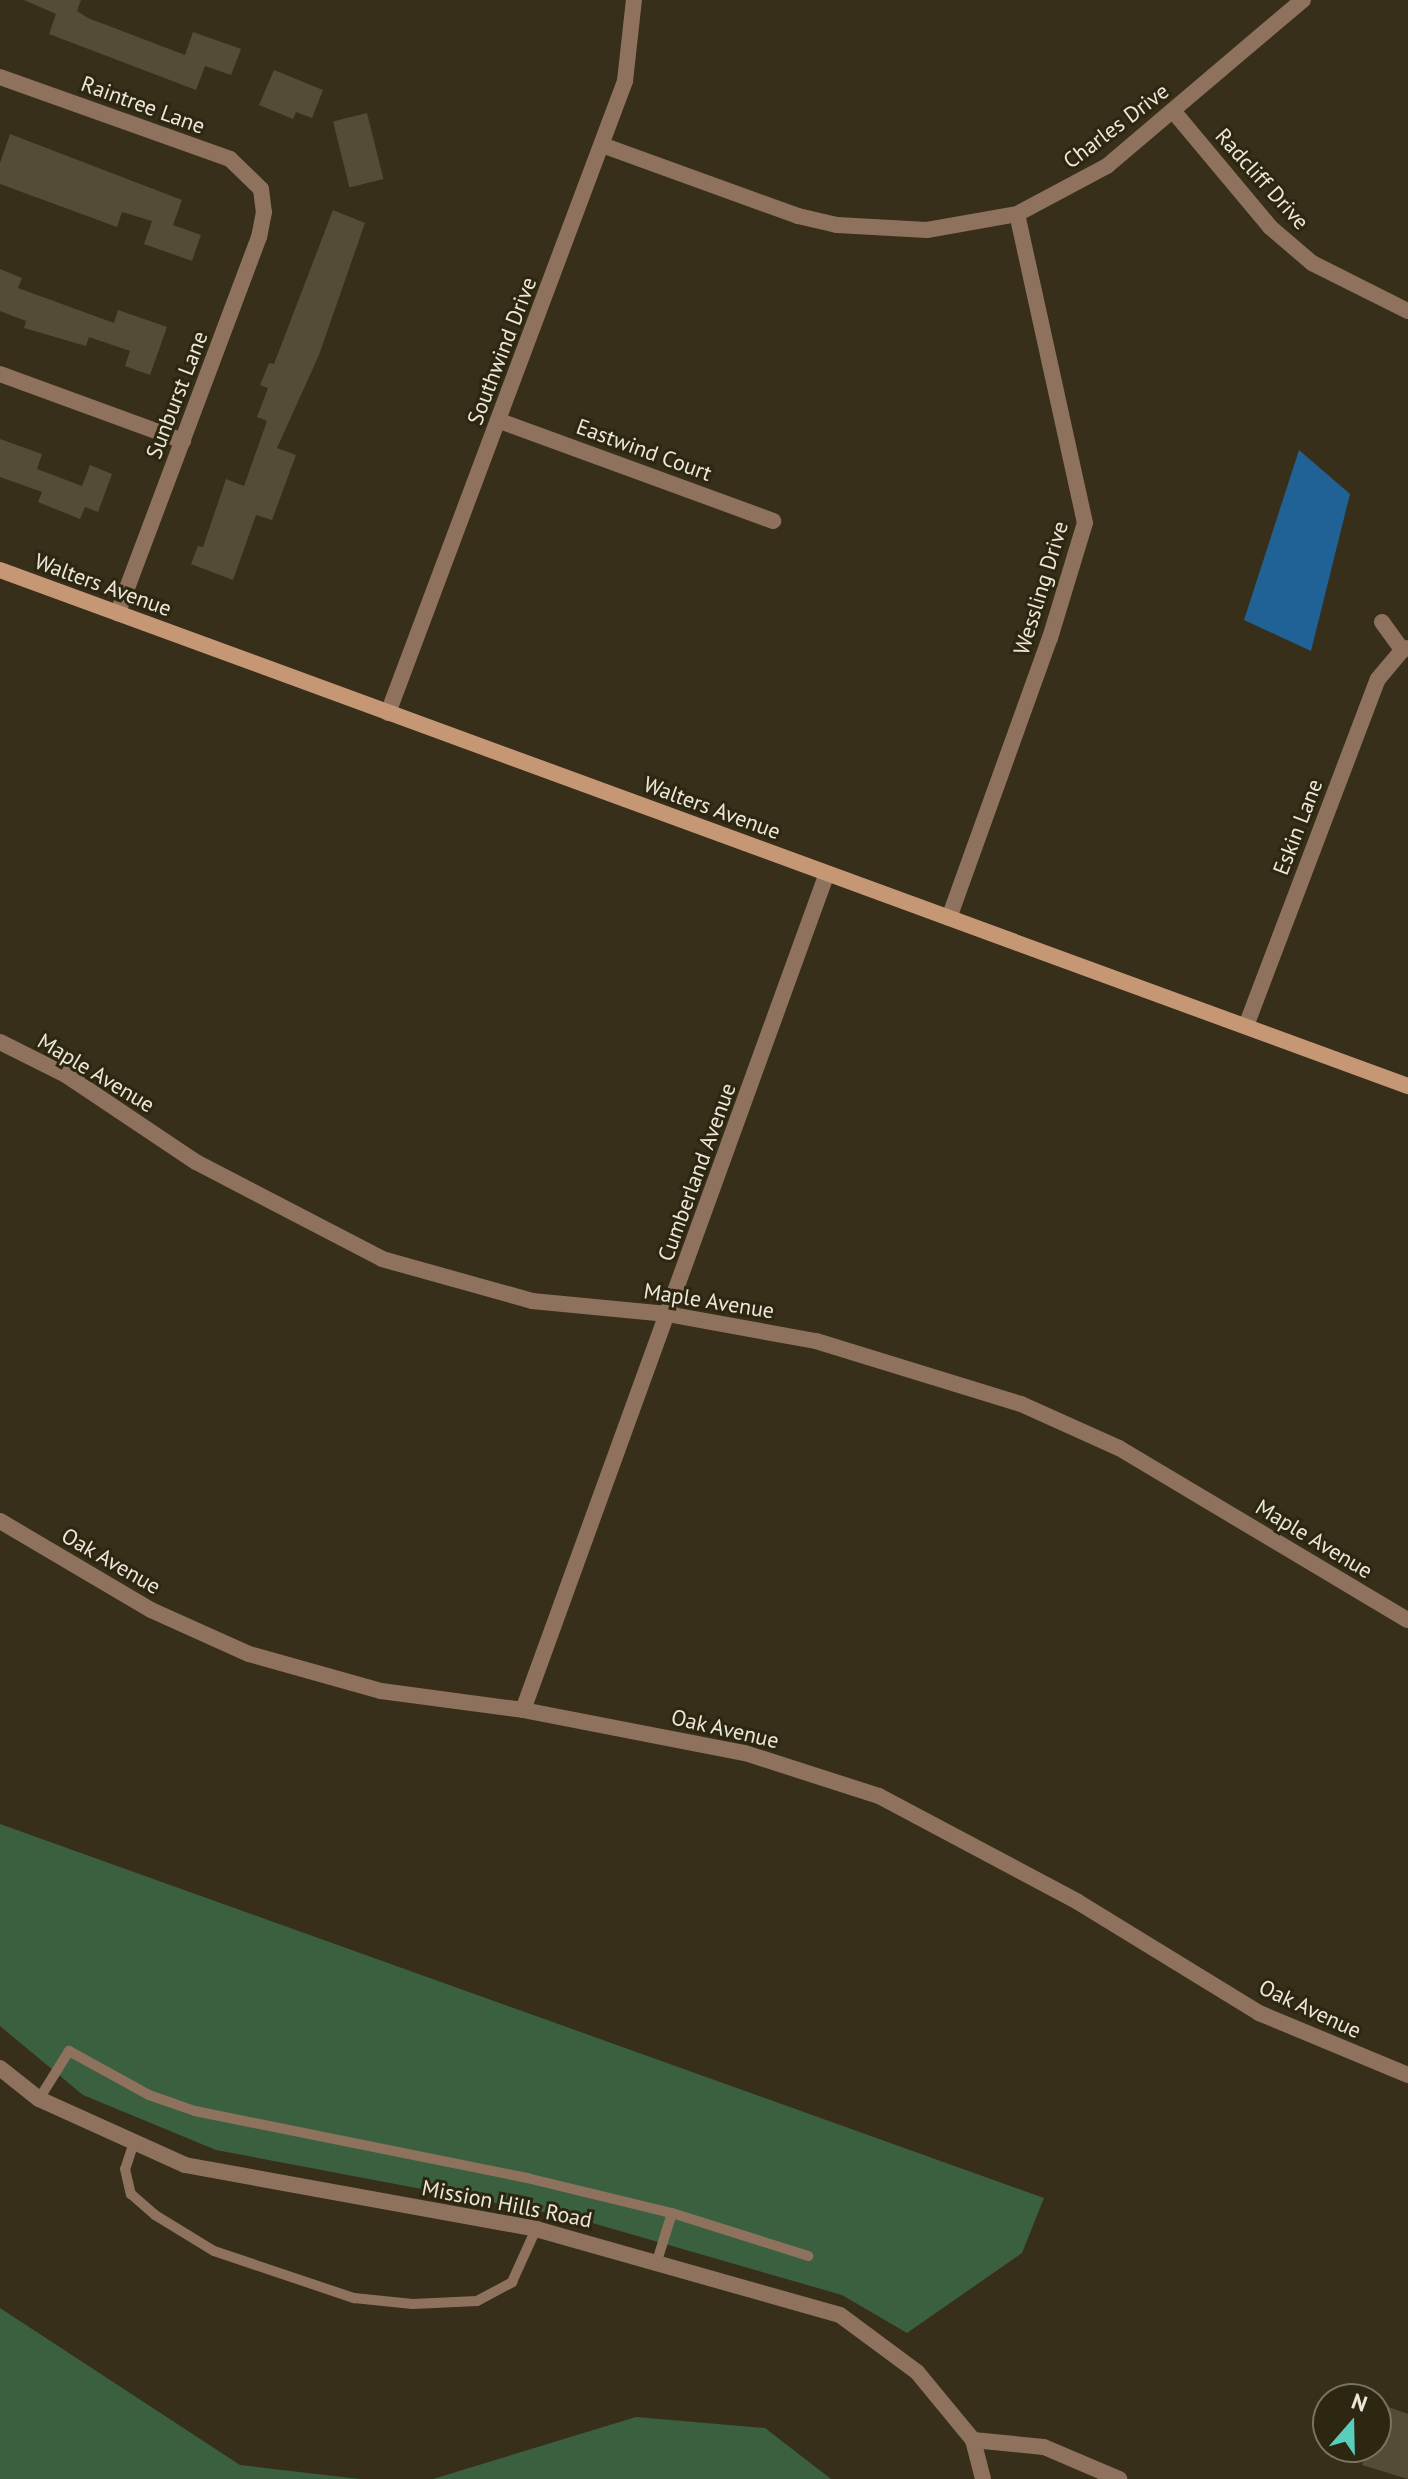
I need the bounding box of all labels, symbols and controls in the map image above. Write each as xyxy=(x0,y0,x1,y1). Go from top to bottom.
street label: Raintree Lane xyxy=(78,70,208,140)
street label: Charles Drive xyxy=(1058,78,1174,174)
street label: Radcliff Drive xyxy=(1210,123,1314,235)
street label: Southwind Drive xyxy=(462,273,542,429)
street label: Sunburst Lane xyxy=(141,328,213,462)
street label: Eastwind Court xyxy=(573,413,715,487)
street label: Wessling Drive xyxy=(1008,518,1074,658)
street label: Walters Avenue xyxy=(31,548,175,622)
street label: Walters Avenue xyxy=(640,771,784,845)
street label: Eskin Lane xyxy=(1268,775,1328,879)
street label: Maple Avenue xyxy=(32,1028,160,1118)
street label: Cumberland Avenue xyxy=(652,1079,742,1265)
street label: Maple Avenue xyxy=(642,1278,776,1324)
street label: Maple Avenue xyxy=(1250,1494,1378,1584)
street label: Oak Avenue xyxy=(56,1522,166,1600)
street label: Oak Avenue xyxy=(668,1704,782,1754)
street label: Oak Avenue xyxy=(1254,1974,1366,2044)
street label: Mission Hills Road xyxy=(420,2175,594,2233)
north arrow xyxy=(1312,2383,1392,2463)
text: N xyxy=(1348,2387,1371,2418)

